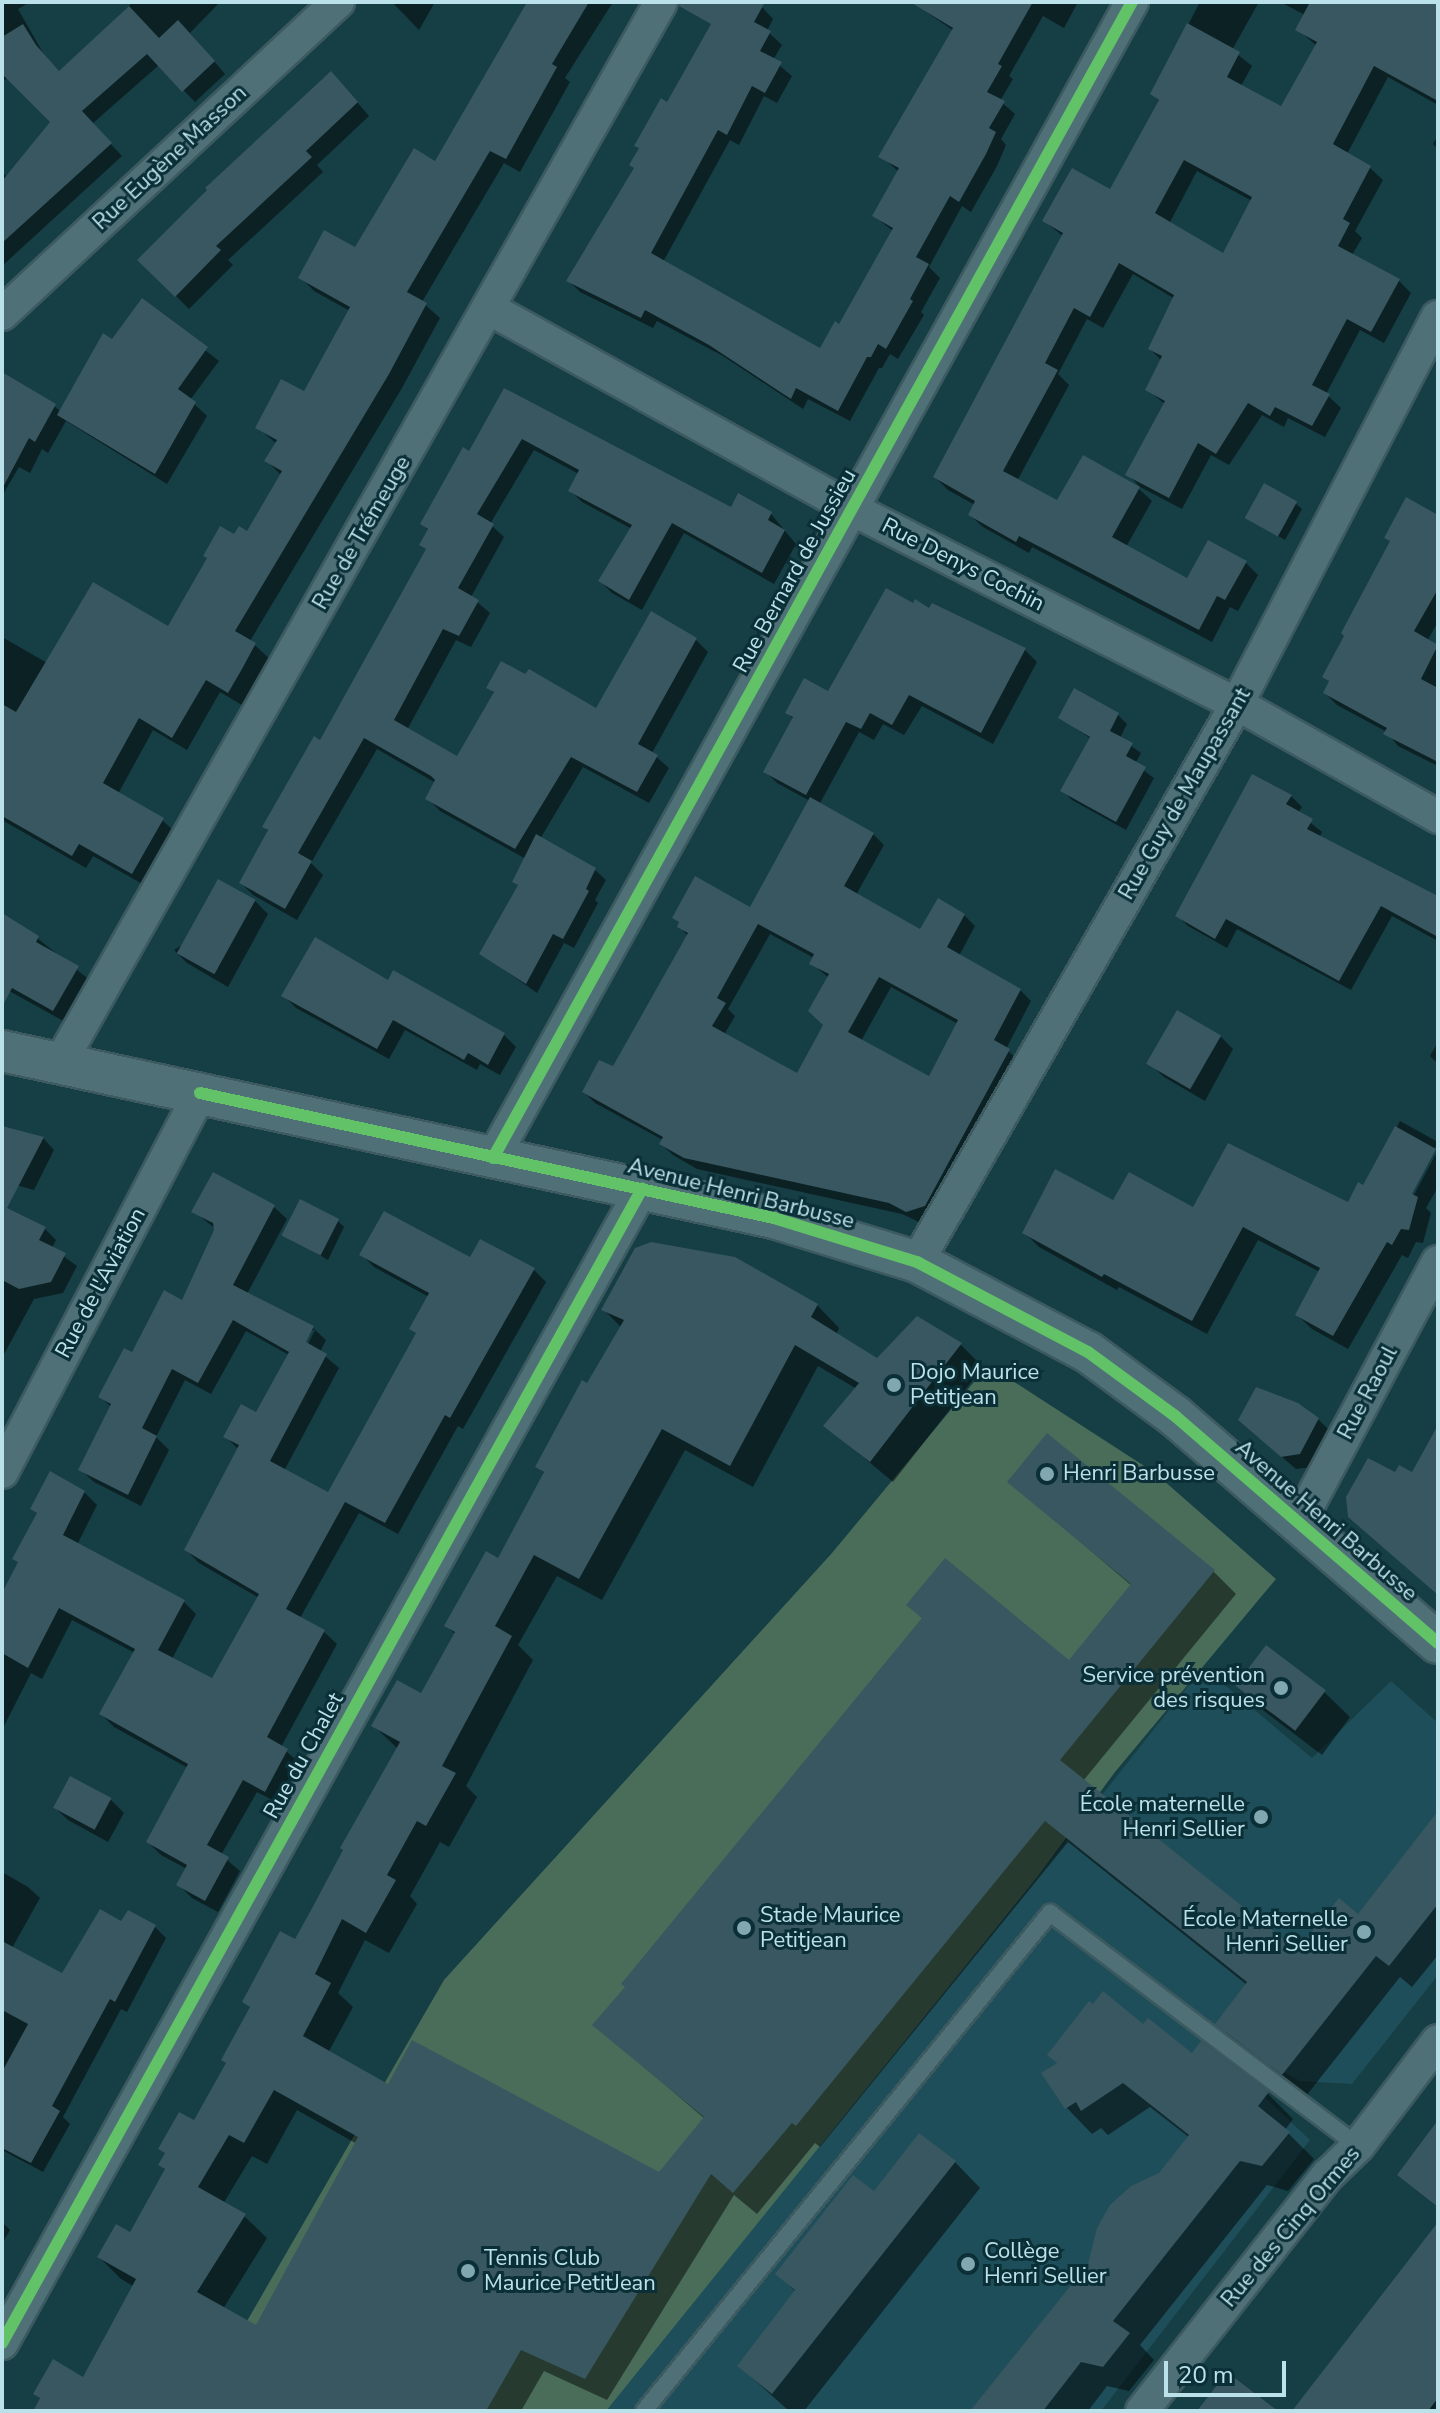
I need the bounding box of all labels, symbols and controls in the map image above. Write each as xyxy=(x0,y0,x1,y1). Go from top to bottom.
street label: Rue Eugène Masson xyxy=(88,80,252,236)
street label: Rue de Trémeuge xyxy=(307,451,417,615)
street label: Rue Bernard de Jussieu xyxy=(728,464,862,678)
street label: Rue Denys Cochin xyxy=(877,513,1049,617)
street label: Rue Guy de Maupassant xyxy=(1114,683,1256,905)
street label: Avenue Henri Barbusse xyxy=(625,1153,857,1235)
street label: Rue de l'Aviation xyxy=(50,1203,152,1363)
street label: Rue Raoul xyxy=(1332,1342,1404,1444)
place label: Dojo Maurice Petitjean xyxy=(910,1359,1039,1410)
marker: Dojo Maurice Petitjean xyxy=(885,1376,903,1394)
street label: Avenue Henri Barbusse xyxy=(1230,1435,1422,1607)
place label: Henri Barbusse xyxy=(1063,1461,1215,1487)
marker: Henri Barbusse xyxy=(1038,1465,1056,1483)
place label: Service prévention des risques xyxy=(1082,1662,1265,1714)
marker: Service prévention des risques xyxy=(1272,1679,1290,1697)
street label: Rue du Chalet xyxy=(259,1688,349,1824)
place label: École maternelle Henri Sellier xyxy=(1080,1791,1245,1842)
marker: École maternelle Henri Sellier xyxy=(1252,1808,1270,1826)
place label: Stade Maurice Petitjean xyxy=(760,1902,900,1954)
place label: École Maternelle Henri Sellier xyxy=(1183,1906,1348,1958)
marker: Stade Maurice Petitjean xyxy=(735,1919,753,1937)
marker: École Maternelle Henri Sellier xyxy=(1355,1923,1373,1941)
street label: Rue des Cinq Ormes xyxy=(1216,2141,1366,2313)
place label: Collège Henri Sellier xyxy=(984,2238,1107,2290)
place label: Tennis Club Maurice PetitJean xyxy=(484,2245,656,2296)
marker: Collège Henri Sellier xyxy=(959,2255,977,2273)
marker: Tennis Club Maurice PetitJean xyxy=(459,2262,477,2280)
scale bar xyxy=(1168,2345,1290,2395)
text: 20 m xyxy=(1178,2359,1234,2391)

